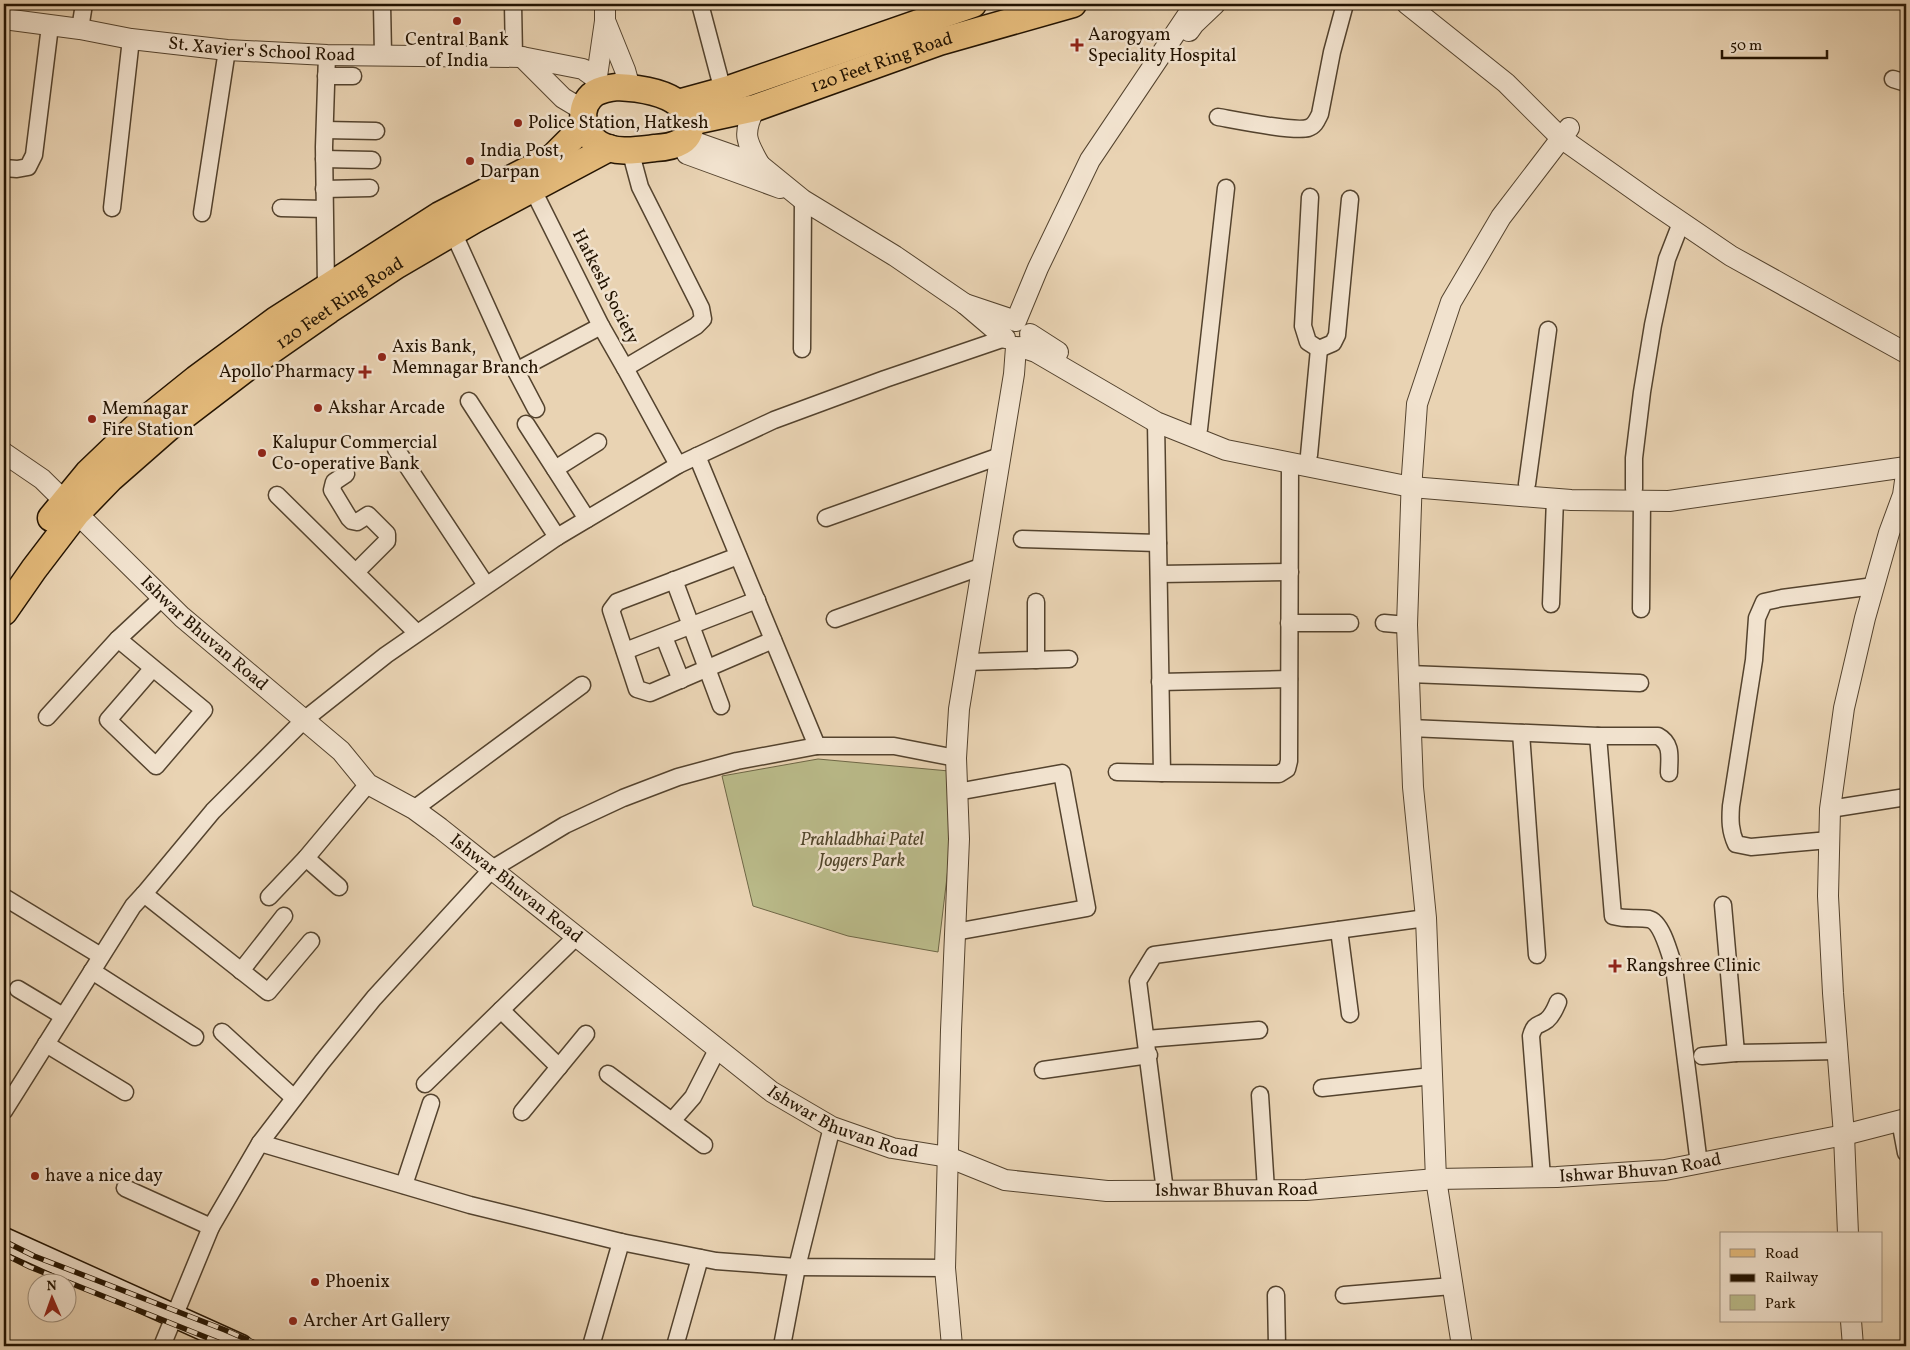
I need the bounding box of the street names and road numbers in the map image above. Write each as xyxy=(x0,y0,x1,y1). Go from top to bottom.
street label: 120 Feet Ring Road xyxy=(807,26,955,100)
street label: St. Xavier's School Road xyxy=(167,31,355,68)
street label: Hatkesh Society xyxy=(565,225,645,349)
street label: 120 Feet Ring Road xyxy=(271,251,408,356)
street label: Ishwar Bhuvan Road xyxy=(135,570,273,697)
street label: Ishwar Bhuvan Road xyxy=(444,828,588,949)
street label: Ishwar Bhuvan Road xyxy=(761,1080,920,1165)
street label: Ishwar Bhuvan Road xyxy=(1558,1147,1724,1189)
street label: Ishwar Bhuvan Road xyxy=(1155,1177,1319,1203)

